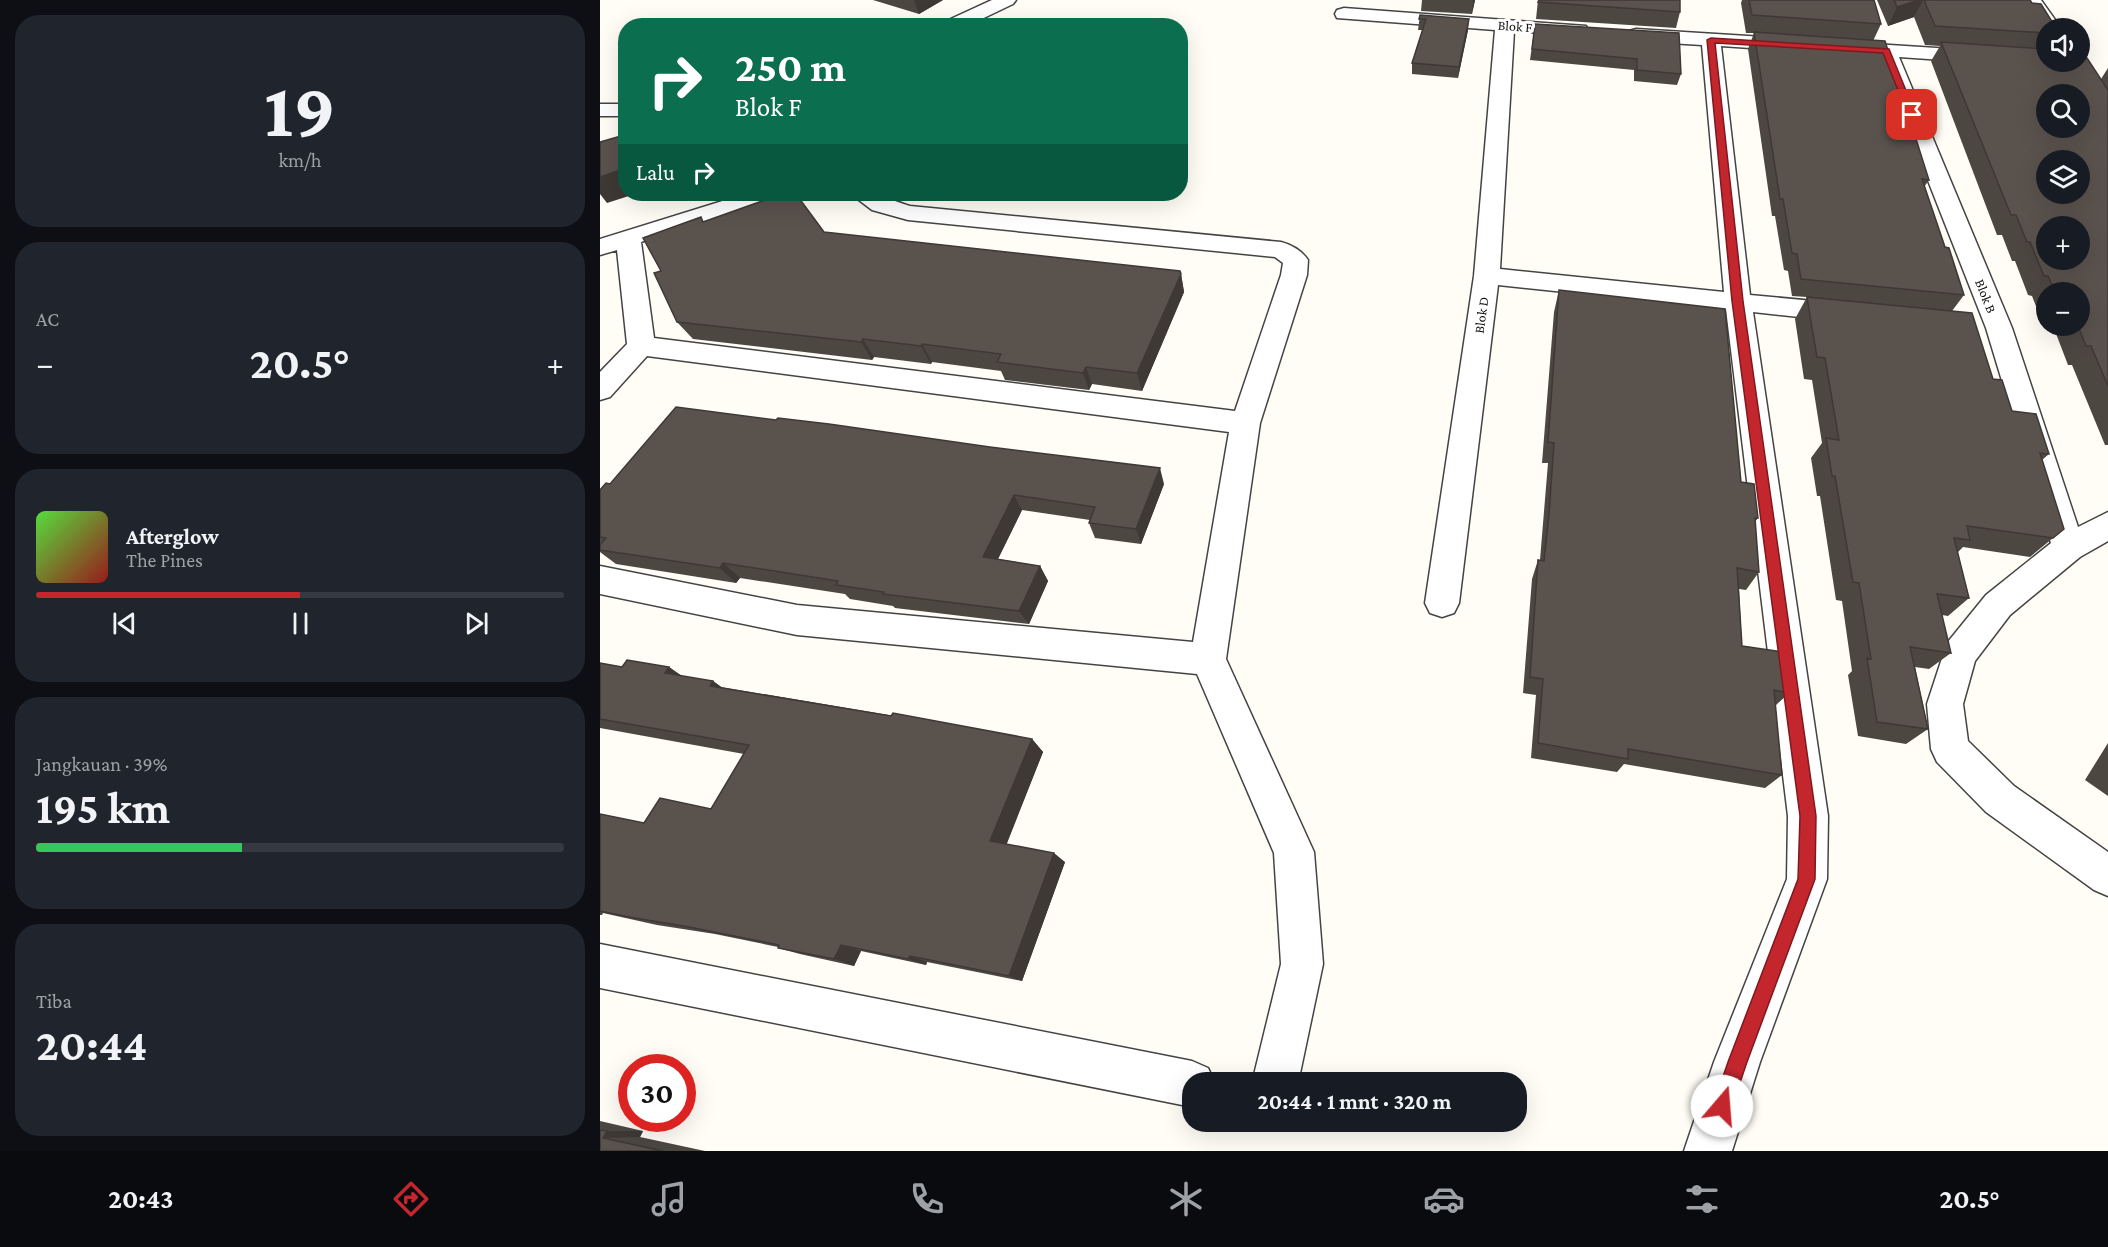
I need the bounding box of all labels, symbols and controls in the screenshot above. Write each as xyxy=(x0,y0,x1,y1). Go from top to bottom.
street label: Blok F xyxy=(1497,17,1533,35)
map controls xyxy=(2036,18,2090,336)
button: sound xyxy=(2036,18,2090,72)
icon: right xyxy=(636,42,714,120)
text: 250 m xyxy=(735,43,846,90)
text: 19 xyxy=(264,66,336,153)
button: search xyxy=(2036,84,2090,138)
pin xyxy=(1886,89,1937,140)
text: Blok F xyxy=(735,92,802,122)
icon: arrive xyxy=(1895,98,1928,131)
text: km/h xyxy=(278,149,322,171)
button: layers xyxy=(2036,150,2090,204)
icon: right xyxy=(687,156,720,189)
text: Lalu xyxy=(636,160,675,185)
button: + xyxy=(2036,216,2090,270)
street label: Blok B xyxy=(1972,277,2000,316)
button: − xyxy=(2036,282,2090,336)
street label: Blok D xyxy=(1471,296,1491,334)
text: AC xyxy=(36,308,59,330)
text: 20.5° xyxy=(250,338,350,388)
text: − xyxy=(36,345,53,382)
text: + xyxy=(547,345,564,382)
text: Afterglow xyxy=(126,524,219,549)
text: The Pines xyxy=(126,549,203,571)
icon: previous xyxy=(108,607,141,640)
icon: pause xyxy=(284,607,317,640)
icon: next xyxy=(460,607,493,640)
text: Jangkauan · 39% xyxy=(36,753,168,775)
text: 195 km xyxy=(36,783,170,833)
text: Tiba xyxy=(36,990,72,1012)
text: 20:44 xyxy=(36,1020,147,1070)
speed limit sign: 30 xyxy=(618,1054,696,1132)
position arrow xyxy=(1690,1074,1754,1138)
text: 20:44 · 1 mnt · 320 m xyxy=(1258,1089,1451,1114)
icon: directions xyxy=(390,1178,432,1220)
icon: music xyxy=(648,1178,690,1220)
icon: phone xyxy=(906,1178,948,1220)
icon: climate xyxy=(1165,1178,1207,1220)
icon: car xyxy=(1423,1178,1465,1220)
icon: filters xyxy=(1681,1178,1723,1220)
text: 20:43 xyxy=(108,1184,173,1214)
text: 20.5° xyxy=(1940,1184,2000,1214)

